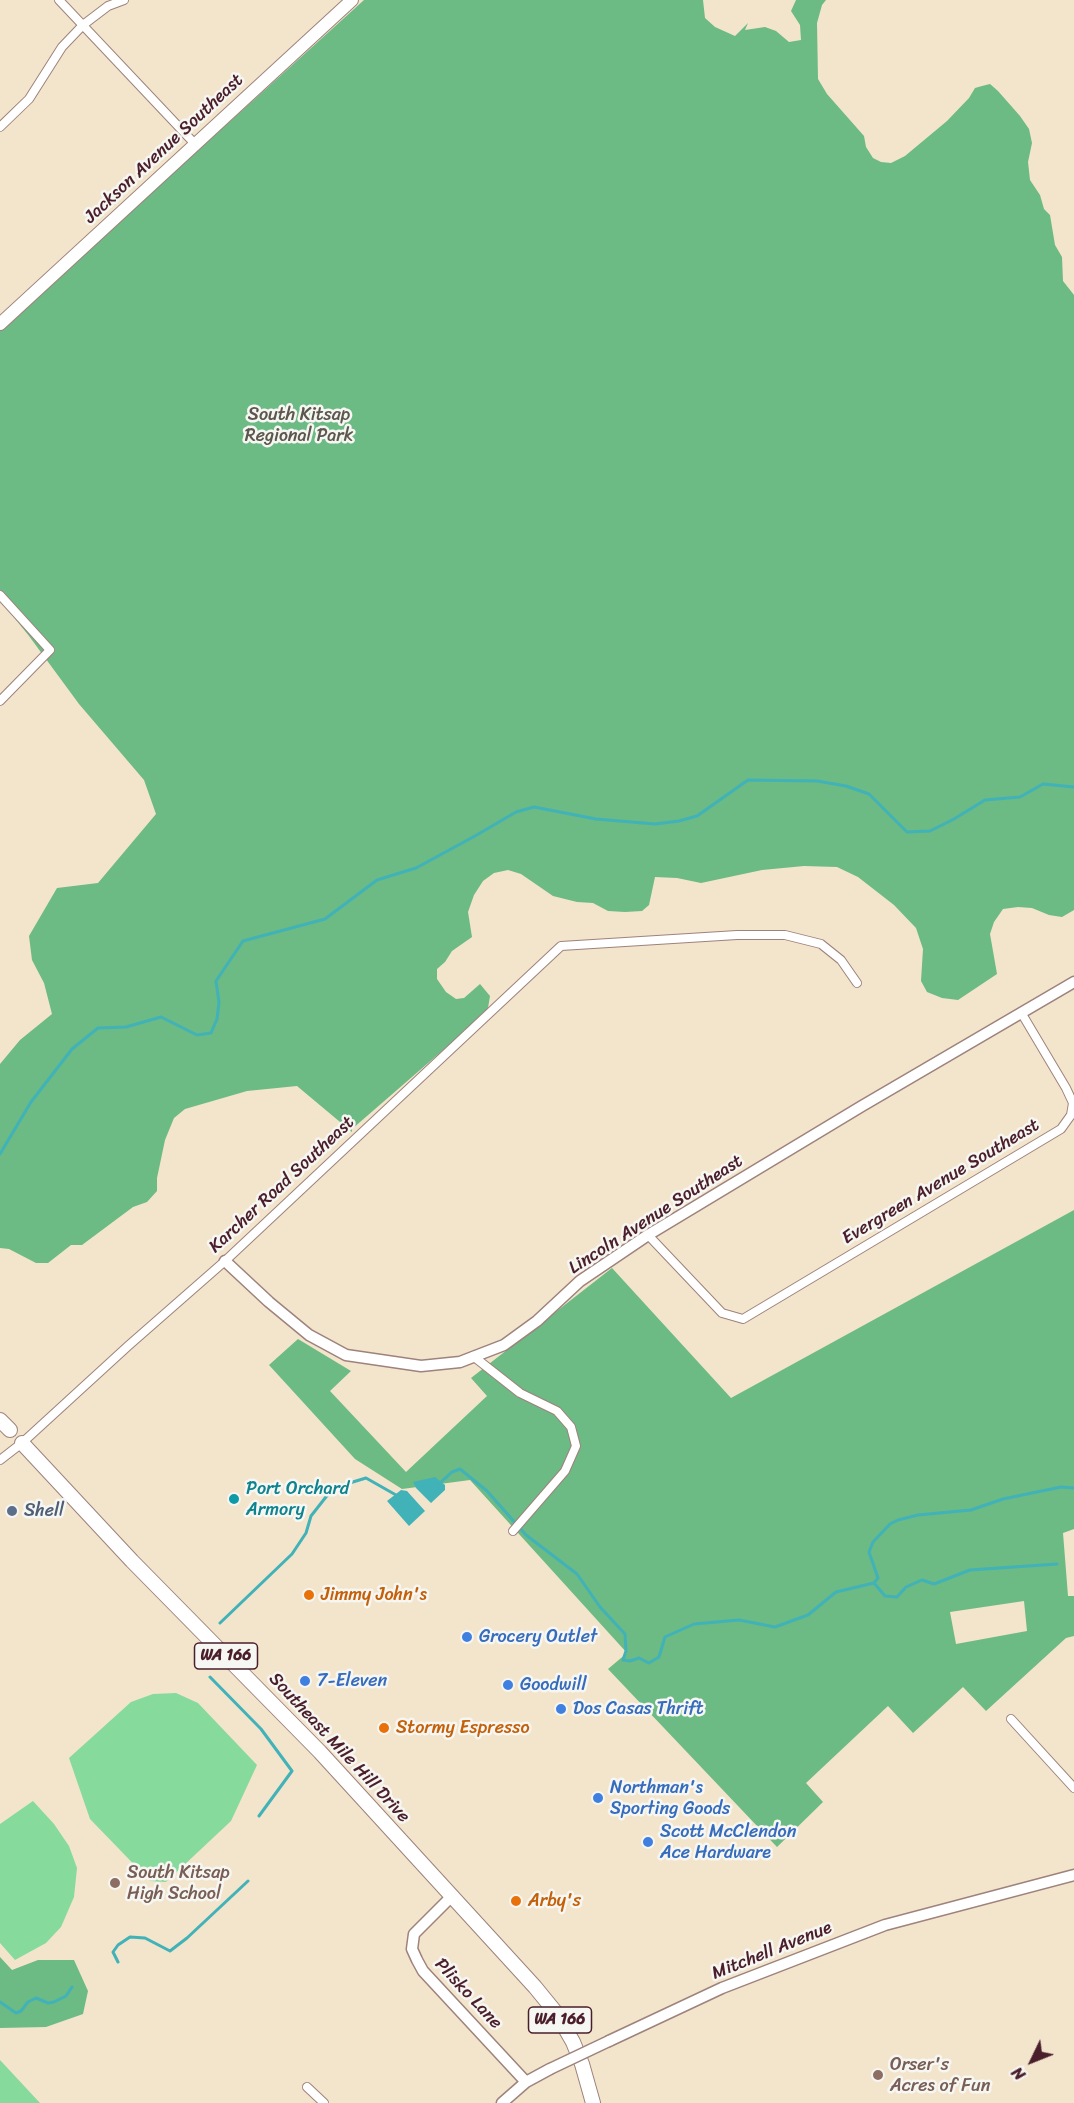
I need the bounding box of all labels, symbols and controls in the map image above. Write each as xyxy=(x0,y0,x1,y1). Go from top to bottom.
street label: Jackson Avenue Southeast xyxy=(80,70,248,228)
park label: South Kitsap Regional Park xyxy=(245,404,353,446)
street label: Karcher Road Southeast xyxy=(205,1112,359,1258)
street label: Evergreen Avenue Southeast xyxy=(838,1114,1044,1250)
street label: Lincoln Avenue Southeast xyxy=(565,1151,747,1279)
place label: Port Orchard Armory xyxy=(246,1478,349,1520)
marker: Port Orchard Armory xyxy=(227,1492,241,1506)
place label: Shell xyxy=(24,1500,64,1522)
marker: Shell xyxy=(5,1504,19,1518)
place label: Jimmy John's xyxy=(321,1584,427,1606)
marker: Jimmy John's xyxy=(302,1588,316,1602)
place label: Grocery Outlet xyxy=(479,1626,597,1648)
marker: Grocery Outlet xyxy=(460,1630,474,1644)
road number: WA 166 xyxy=(194,1643,258,1669)
street label: Southeast Mile Hill Drive xyxy=(264,1669,414,1827)
place label: 7-Eleven xyxy=(317,1670,387,1692)
marker: 7-Eleven xyxy=(298,1674,312,1688)
place label: Goodwill xyxy=(520,1674,587,1696)
marker: Goodwill xyxy=(501,1678,515,1692)
place label: Dos Casas Thrift xyxy=(573,1698,703,1720)
marker: Dos Casas Thrift xyxy=(554,1702,568,1716)
place label: Stormy Espresso xyxy=(396,1717,530,1739)
marker: Stormy Espresso xyxy=(377,1721,391,1735)
place label: Northman's Sporting Goods xyxy=(610,1777,730,1820)
marker: Northman's Sporting Goods xyxy=(591,1791,605,1805)
place label: Scott McClendon Ace Hardware xyxy=(660,1821,796,1864)
marker: Scott McClendon Ace Hardware xyxy=(641,1835,655,1849)
place label: South Kitsap High School xyxy=(127,1862,230,1904)
marker: South Kitsap High School xyxy=(108,1876,122,1890)
place label: Arby's xyxy=(528,1890,581,1912)
marker: Arby's xyxy=(509,1894,523,1908)
street label: Mitchell Avenue xyxy=(709,1917,835,1985)
street label: Plisko Lane xyxy=(430,1954,506,2034)
road number: WA 166 xyxy=(528,2007,592,2033)
north arrow xyxy=(1002,2031,1062,2091)
place label: Orser's Acres of Fun xyxy=(890,2054,990,2096)
text: N xyxy=(1004,2060,1033,2088)
marker: Orser's Acres of Fun xyxy=(871,2068,885,2082)

